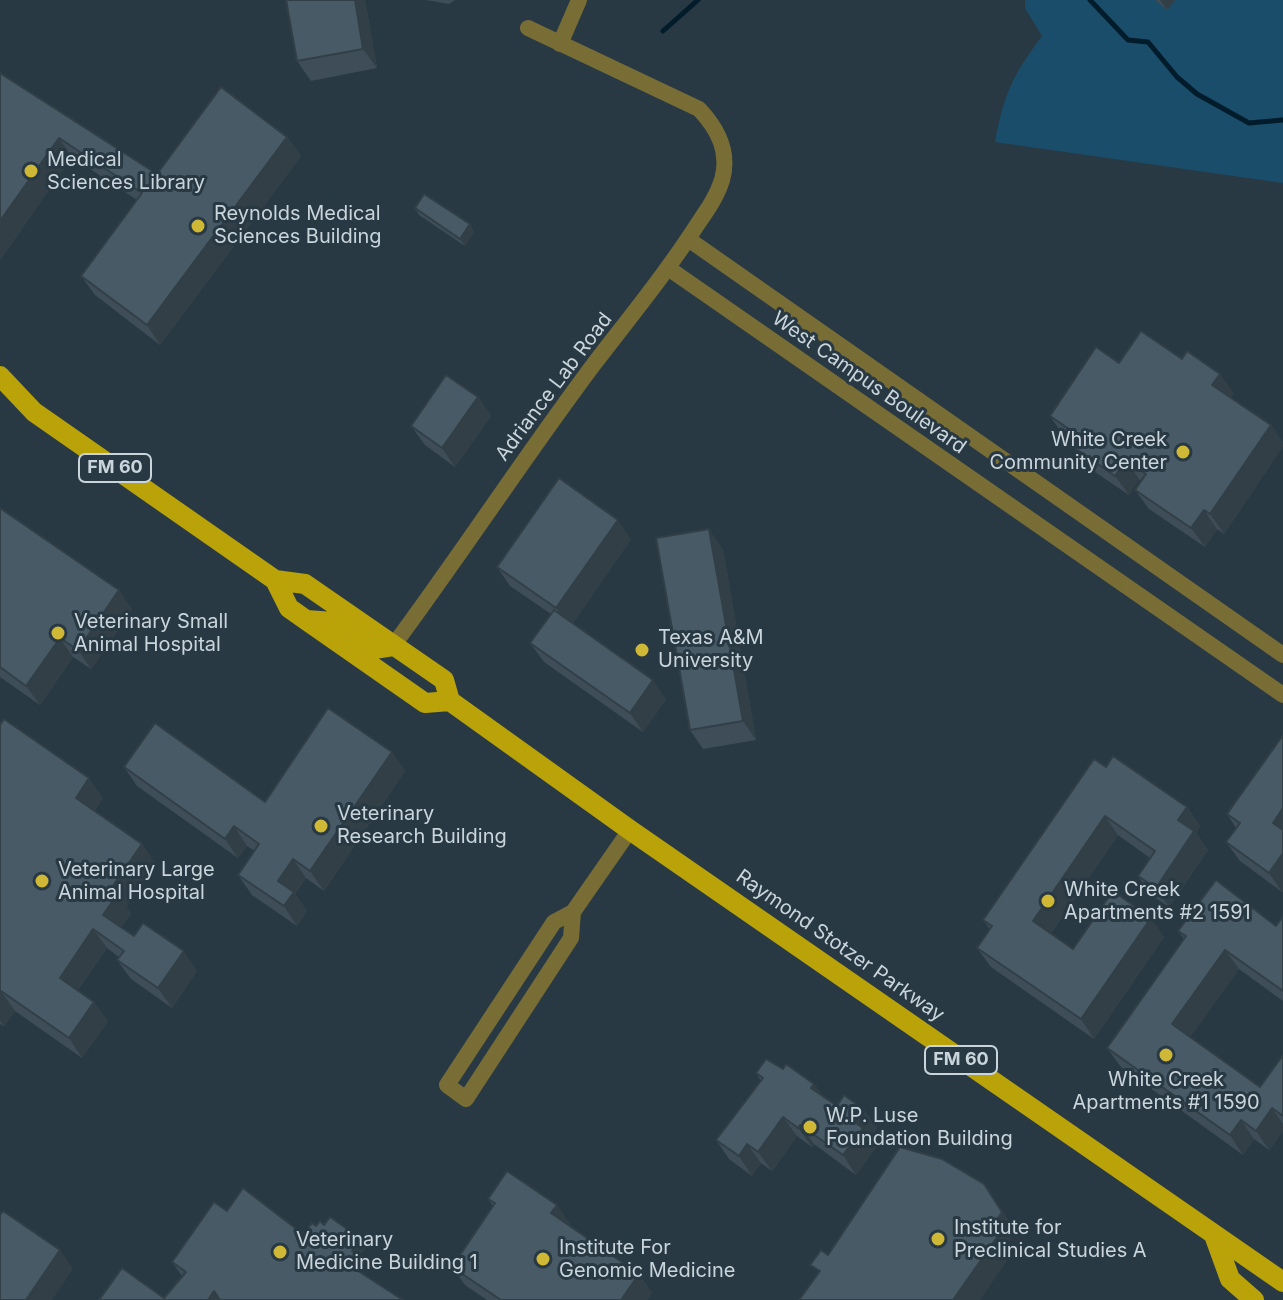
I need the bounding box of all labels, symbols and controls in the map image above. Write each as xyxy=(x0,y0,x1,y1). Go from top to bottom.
place label: Medical Sciences Library xyxy=(47,148,205,195)
marker: Medical Sciences Library xyxy=(22,162,40,180)
place label: Reynolds Medical Sciences Building xyxy=(214,202,382,249)
marker: Reynolds Medical Sciences Building xyxy=(189,217,207,235)
street label: West Campus Boulevard xyxy=(767,307,971,459)
street label: Adriance Lab Road xyxy=(491,308,617,466)
place label: White Creek Community Center xyxy=(989,428,1167,475)
marker: White Creek Community Center xyxy=(1174,443,1192,461)
road number: FM 60 xyxy=(79,454,151,482)
place label: Veterinary Small Animal Hospital xyxy=(74,610,228,657)
marker: Veterinary Small Animal Hospital xyxy=(49,624,67,642)
place label: Texas A&M University xyxy=(658,626,764,673)
marker: Texas A&M University xyxy=(633,641,651,659)
place label: Veterinary Research Building xyxy=(337,802,507,849)
marker: Veterinary Research Building xyxy=(312,817,330,835)
place label: Veterinary Large Animal Hospital xyxy=(58,858,215,905)
street label: Raymond Stotzer Parkway xyxy=(731,865,949,1027)
marker: Veterinary Large Animal Hospital xyxy=(33,872,51,890)
place label: White Creek Apartments #2 1591 xyxy=(1064,878,1251,925)
marker: White Creek Apartments #2 1591 xyxy=(1039,892,1057,910)
road number: FM 60 xyxy=(925,1046,997,1074)
marker: White Creek Apartments #1 1590 xyxy=(1157,1046,1175,1064)
place label: White Creek Apartments #1 1590 xyxy=(1072,1068,1260,1115)
place label: W.P. Luse Foundation Building xyxy=(826,1104,1013,1151)
marker: W.P. Luse Foundation Building xyxy=(801,1118,819,1136)
place label: Institute for Preclinical Studies A xyxy=(954,1216,1147,1263)
place label: Veterinary Medicine Building 1 xyxy=(296,1228,478,1275)
marker: Institute for Preclinical Studies A xyxy=(929,1230,947,1248)
place label: Institute For Genomic Medicine xyxy=(559,1236,735,1283)
marker: Veterinary Medicine Building 1 xyxy=(271,1243,289,1261)
marker: Institute For Genomic Medicine xyxy=(534,1250,552,1268)

